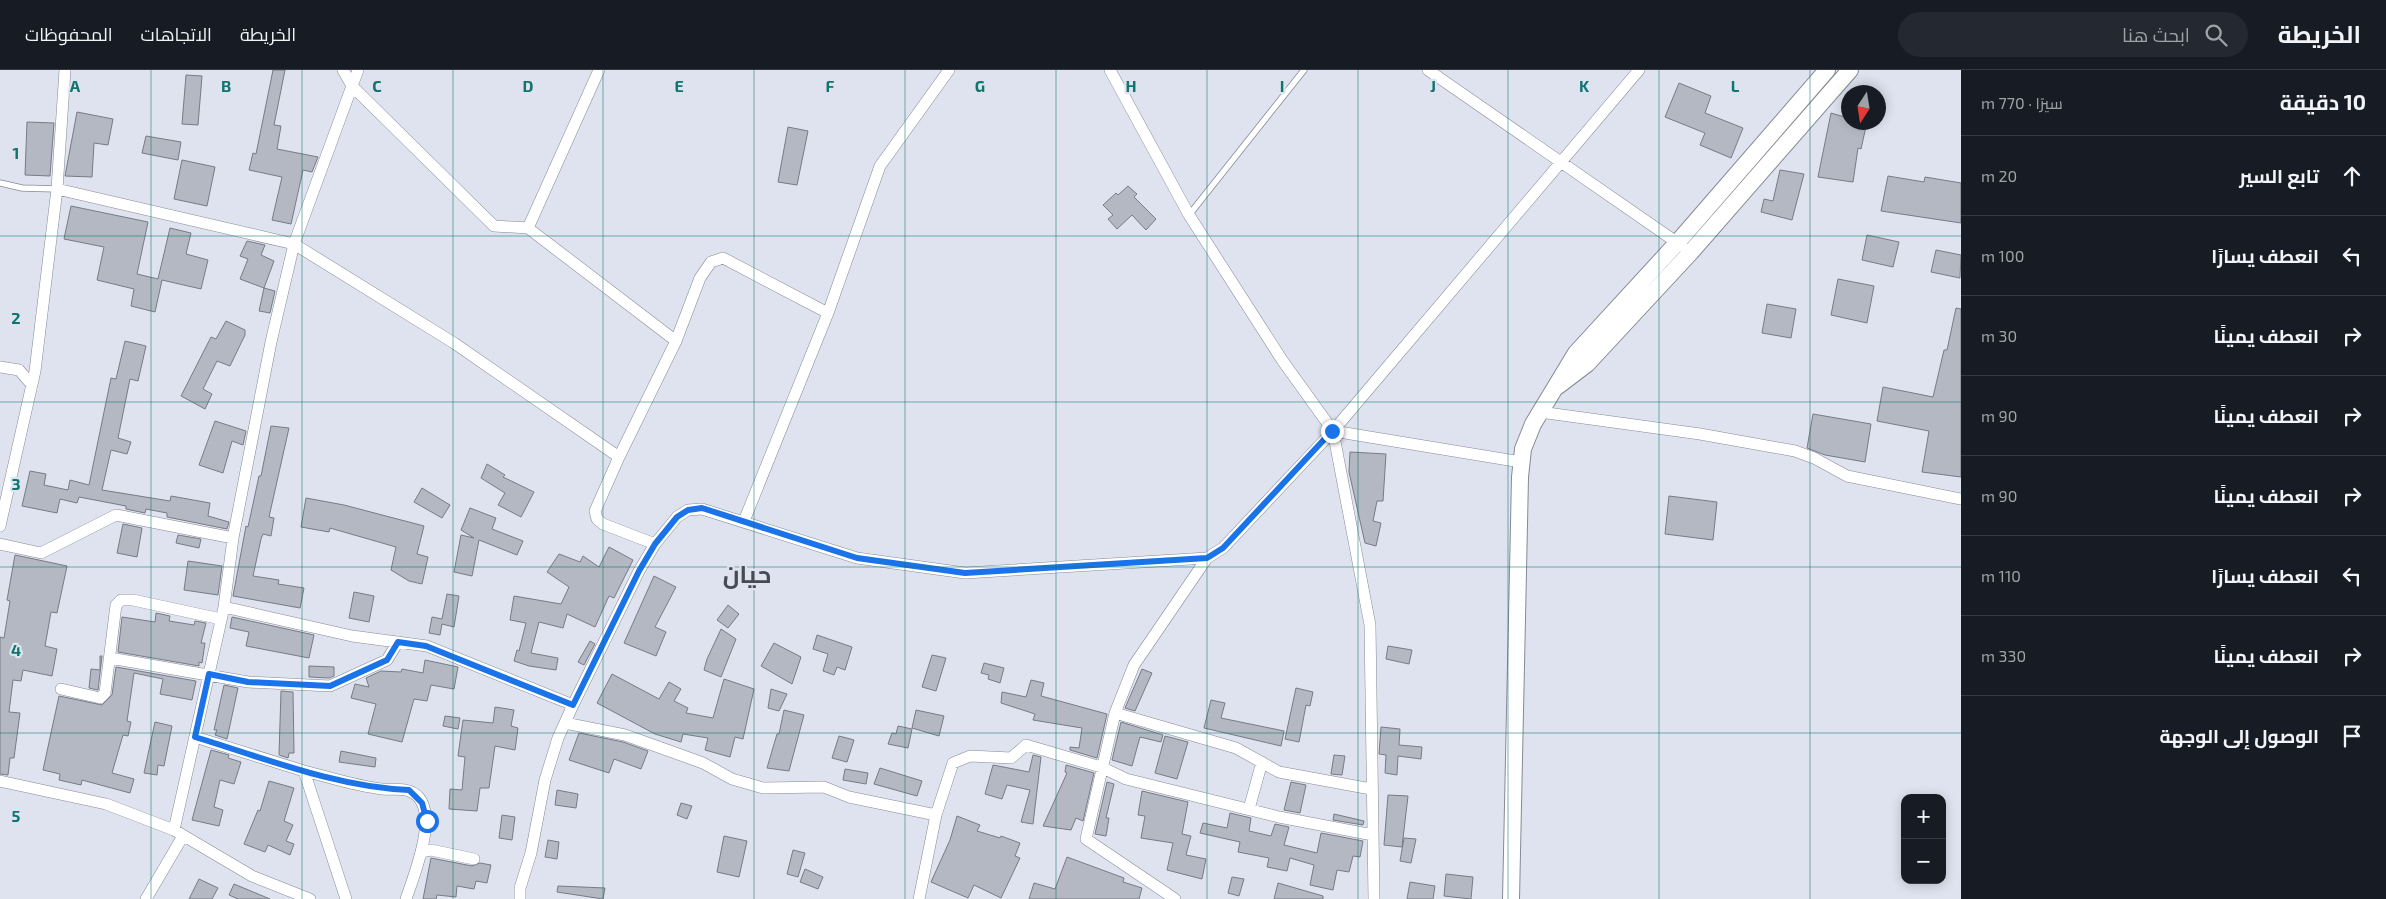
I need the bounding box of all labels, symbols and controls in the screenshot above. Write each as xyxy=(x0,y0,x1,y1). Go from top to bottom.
search box xyxy=(1898,12,2248,57)
text: الخريطة xyxy=(2278,19,2361,48)
icon: search xyxy=(2202,21,2230,49)
text: المحفوظات xyxy=(25,23,113,45)
text: الاتجاهات xyxy=(141,23,212,45)
text: الخريطة xyxy=(240,23,296,45)
text: ابحث هنا xyxy=(2122,23,2190,46)
text: A xyxy=(70,76,81,95)
text: B xyxy=(221,76,231,95)
text: C xyxy=(372,76,382,95)
text: D xyxy=(523,76,534,95)
text: E xyxy=(674,76,684,95)
text: F xyxy=(826,76,835,95)
text: G xyxy=(975,76,985,95)
text: H xyxy=(1125,76,1137,95)
text: I xyxy=(1280,76,1284,95)
text: J xyxy=(1430,76,1436,95)
text: K xyxy=(1579,76,1590,95)
text: L xyxy=(1731,76,1740,95)
north arrow xyxy=(1841,85,1886,130)
text: 10 دقيقة xyxy=(2280,89,2366,114)
text: سيرًا · 770 m xyxy=(1981,93,2063,112)
text: 1 xyxy=(13,143,19,162)
icon: ahead xyxy=(2338,162,2366,190)
text: تابع السير xyxy=(2239,164,2319,187)
text: 20 m xyxy=(1981,166,2017,185)
icon: left xyxy=(2338,242,2366,270)
text: انعطف يسارًا xyxy=(2211,244,2319,267)
text: 100 m xyxy=(1981,246,2024,265)
text: 2 xyxy=(11,308,21,327)
icon: right xyxy=(2338,322,2366,350)
text: انعطف يمينًا xyxy=(2214,324,2319,347)
text: 30 m xyxy=(1981,326,2017,345)
icon: right xyxy=(2338,402,2366,430)
text: انعطف يمينًا xyxy=(2214,404,2319,427)
text: 90 m xyxy=(1981,406,2017,425)
route end xyxy=(1321,420,1344,443)
text: 3 xyxy=(11,474,21,493)
icon: right xyxy=(2338,482,2366,510)
text: انعطف يمينًا xyxy=(2214,484,2319,507)
text: 90 m xyxy=(1981,486,2017,505)
district label: حيان xyxy=(723,559,771,589)
icon: left xyxy=(2338,562,2366,590)
text: انعطف يسارًا xyxy=(2211,564,2319,587)
text: 110 m xyxy=(1981,566,2021,585)
text: 4 xyxy=(11,640,21,659)
icon: right xyxy=(2338,642,2366,670)
text: انعطف يمينًا xyxy=(2214,644,2319,667)
text: 330 m xyxy=(1981,646,2026,665)
icon: arrive xyxy=(2338,722,2366,750)
text: الوصول إلى الوجهة xyxy=(2159,724,2319,747)
map controls xyxy=(1901,794,1946,884)
button: + xyxy=(1901,794,1946,839)
text: 5 xyxy=(12,806,21,825)
route start xyxy=(416,810,439,833)
button: − xyxy=(1901,839,1946,884)

